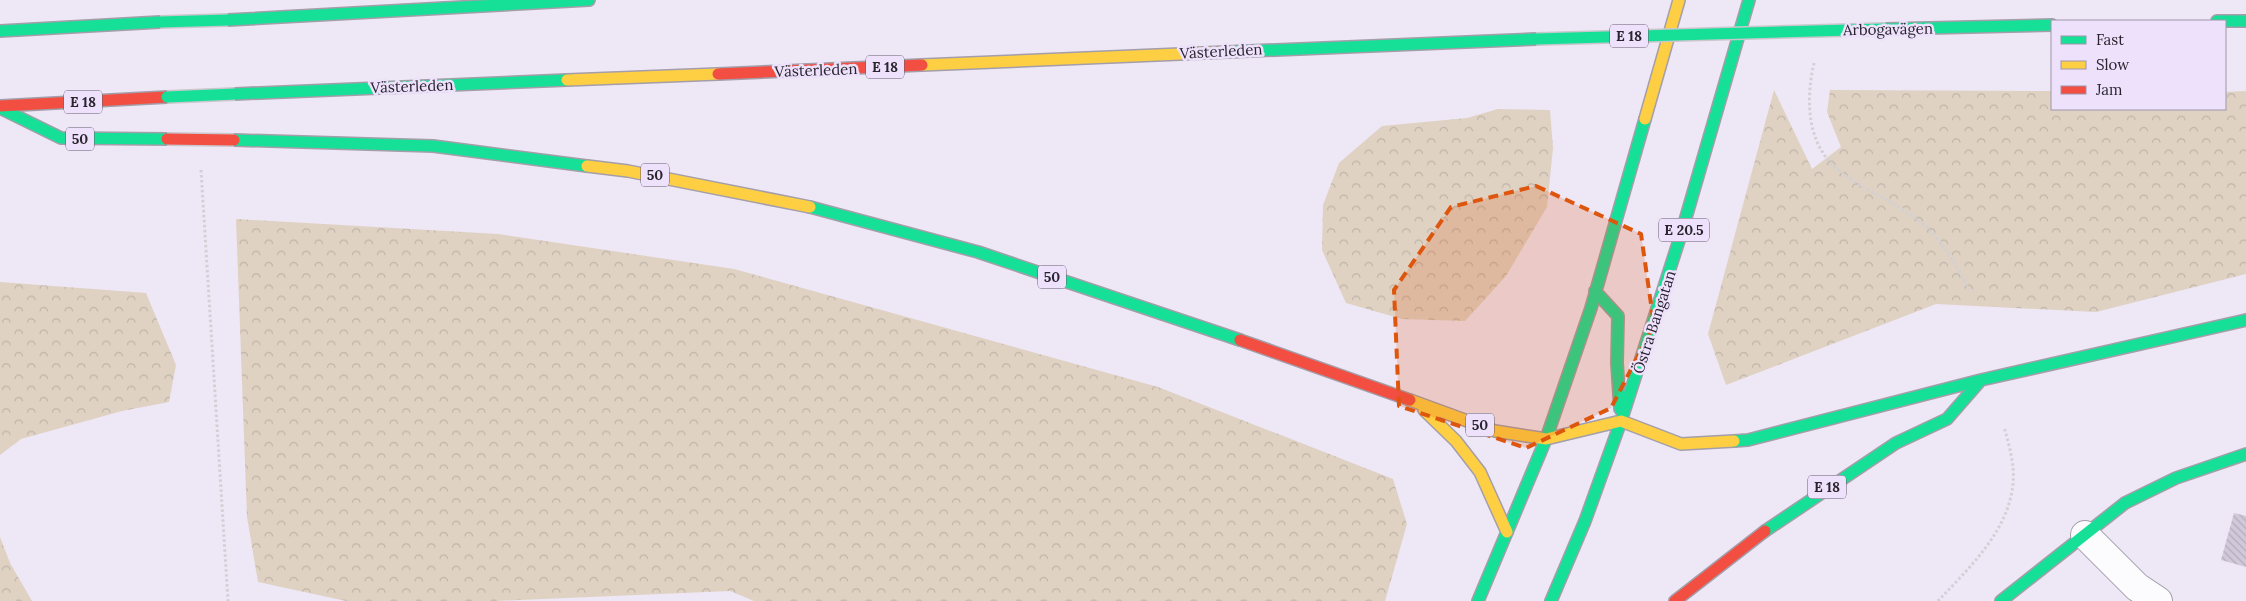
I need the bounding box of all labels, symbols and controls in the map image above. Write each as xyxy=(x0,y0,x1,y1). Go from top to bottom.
street label: Arbogavägen xyxy=(1842,19,1933,39)
legend xyxy=(2051,20,2226,110)
road number: E 18 xyxy=(1610,24,1648,48)
text: Fast xyxy=(2096,30,2124,49)
street label: Västerleden xyxy=(1178,39,1263,63)
text: Slow xyxy=(2096,55,2129,74)
road number: E 18 xyxy=(866,56,904,78)
street label: Västerleden xyxy=(773,59,858,81)
street label: Västerleden xyxy=(369,75,454,97)
text: Jam xyxy=(2095,80,2123,99)
road number: E 18 xyxy=(64,90,102,114)
road number: 50 xyxy=(66,128,94,150)
road number: 50 xyxy=(641,164,669,186)
road number: E 20.5 xyxy=(1659,218,1709,242)
road number: 50 xyxy=(1038,266,1066,288)
street label: Östra Bangatan xyxy=(1628,268,1680,376)
road number: 50 xyxy=(1466,414,1494,436)
road number: E 18 xyxy=(1808,476,1846,498)

